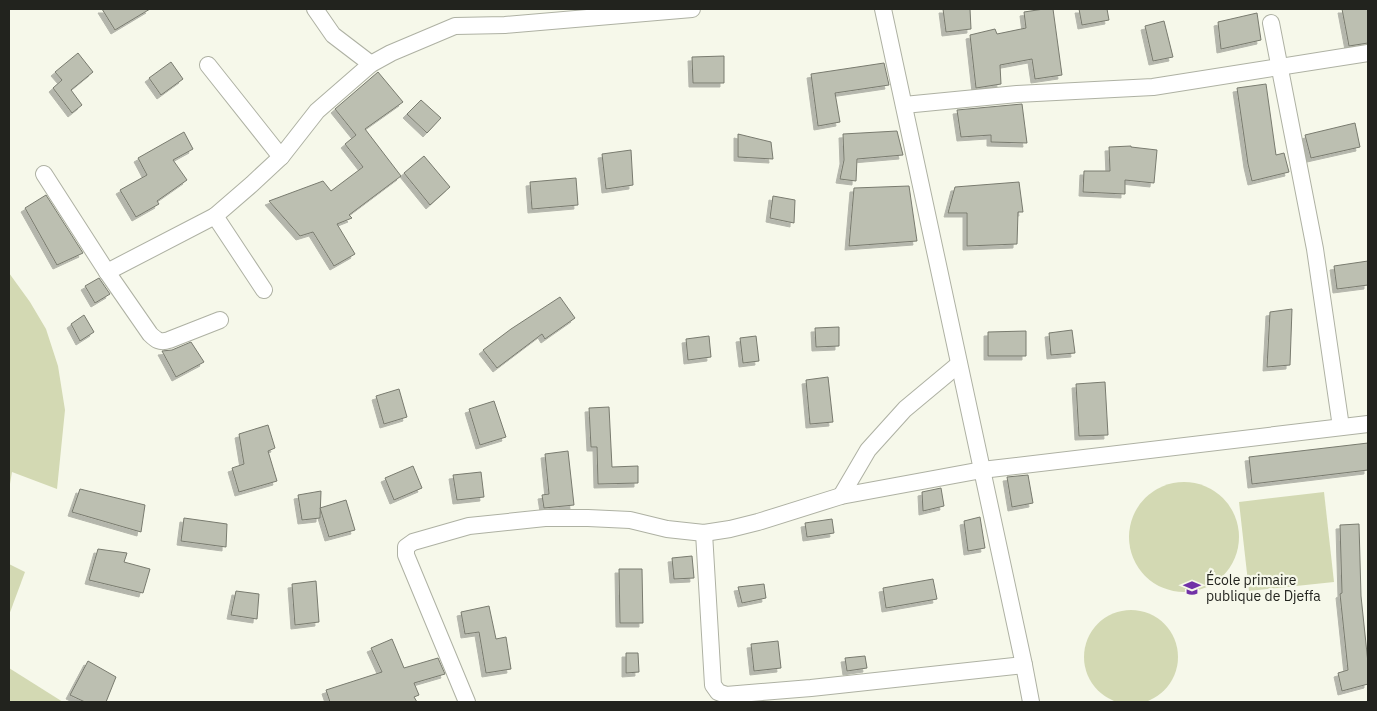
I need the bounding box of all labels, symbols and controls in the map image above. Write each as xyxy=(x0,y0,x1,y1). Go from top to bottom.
place label: École primaire publique de Djeffa xyxy=(1206,570,1321,605)
school or university icon: École primaire publique de Djeffa xyxy=(1182,578,1202,598)

